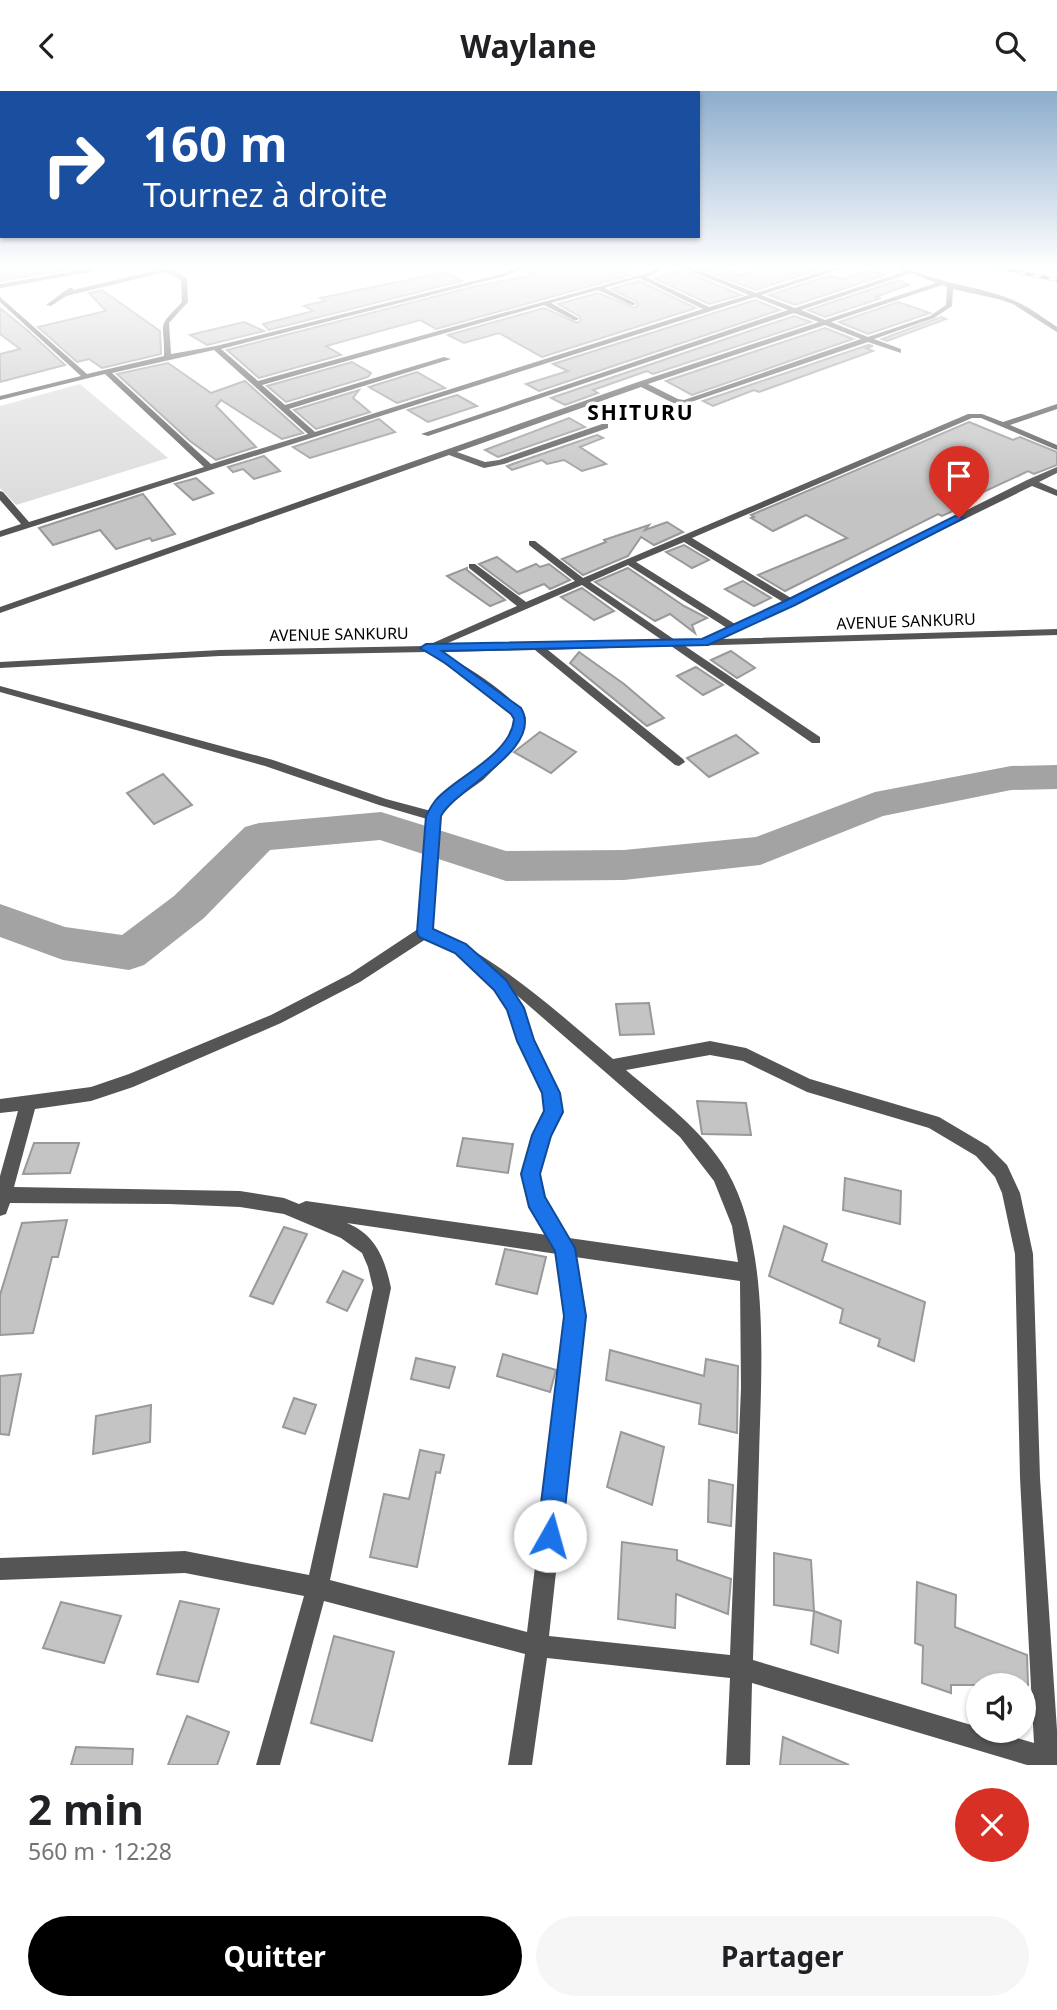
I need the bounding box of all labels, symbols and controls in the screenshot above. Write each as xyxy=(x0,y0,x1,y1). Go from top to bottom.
text: Waylane xyxy=(460,24,597,67)
icon: back xyxy=(28,27,66,65)
icon: search xyxy=(991,27,1029,65)
text: 160 m xyxy=(143,110,288,176)
icon: right xyxy=(28,119,119,210)
text: Tournez à droite xyxy=(143,173,388,216)
district label: SHITURU xyxy=(587,398,695,426)
pin xyxy=(929,446,989,518)
icon: arrive xyxy=(940,457,978,495)
street label: AVENUE SANKURU xyxy=(836,608,976,634)
street label: AVENUE SANKURU xyxy=(269,622,409,646)
position arrow xyxy=(513,1499,587,1573)
map controls xyxy=(966,1673,1036,1743)
button: sound xyxy=(966,1673,1036,1743)
text: 2 min xyxy=(28,1780,144,1837)
button: close xyxy=(955,1788,1029,1862)
text: 560 m · 12:28 xyxy=(28,1835,172,1867)
button: Quitter xyxy=(28,1916,522,1996)
button: Partager xyxy=(536,1916,1029,1996)

